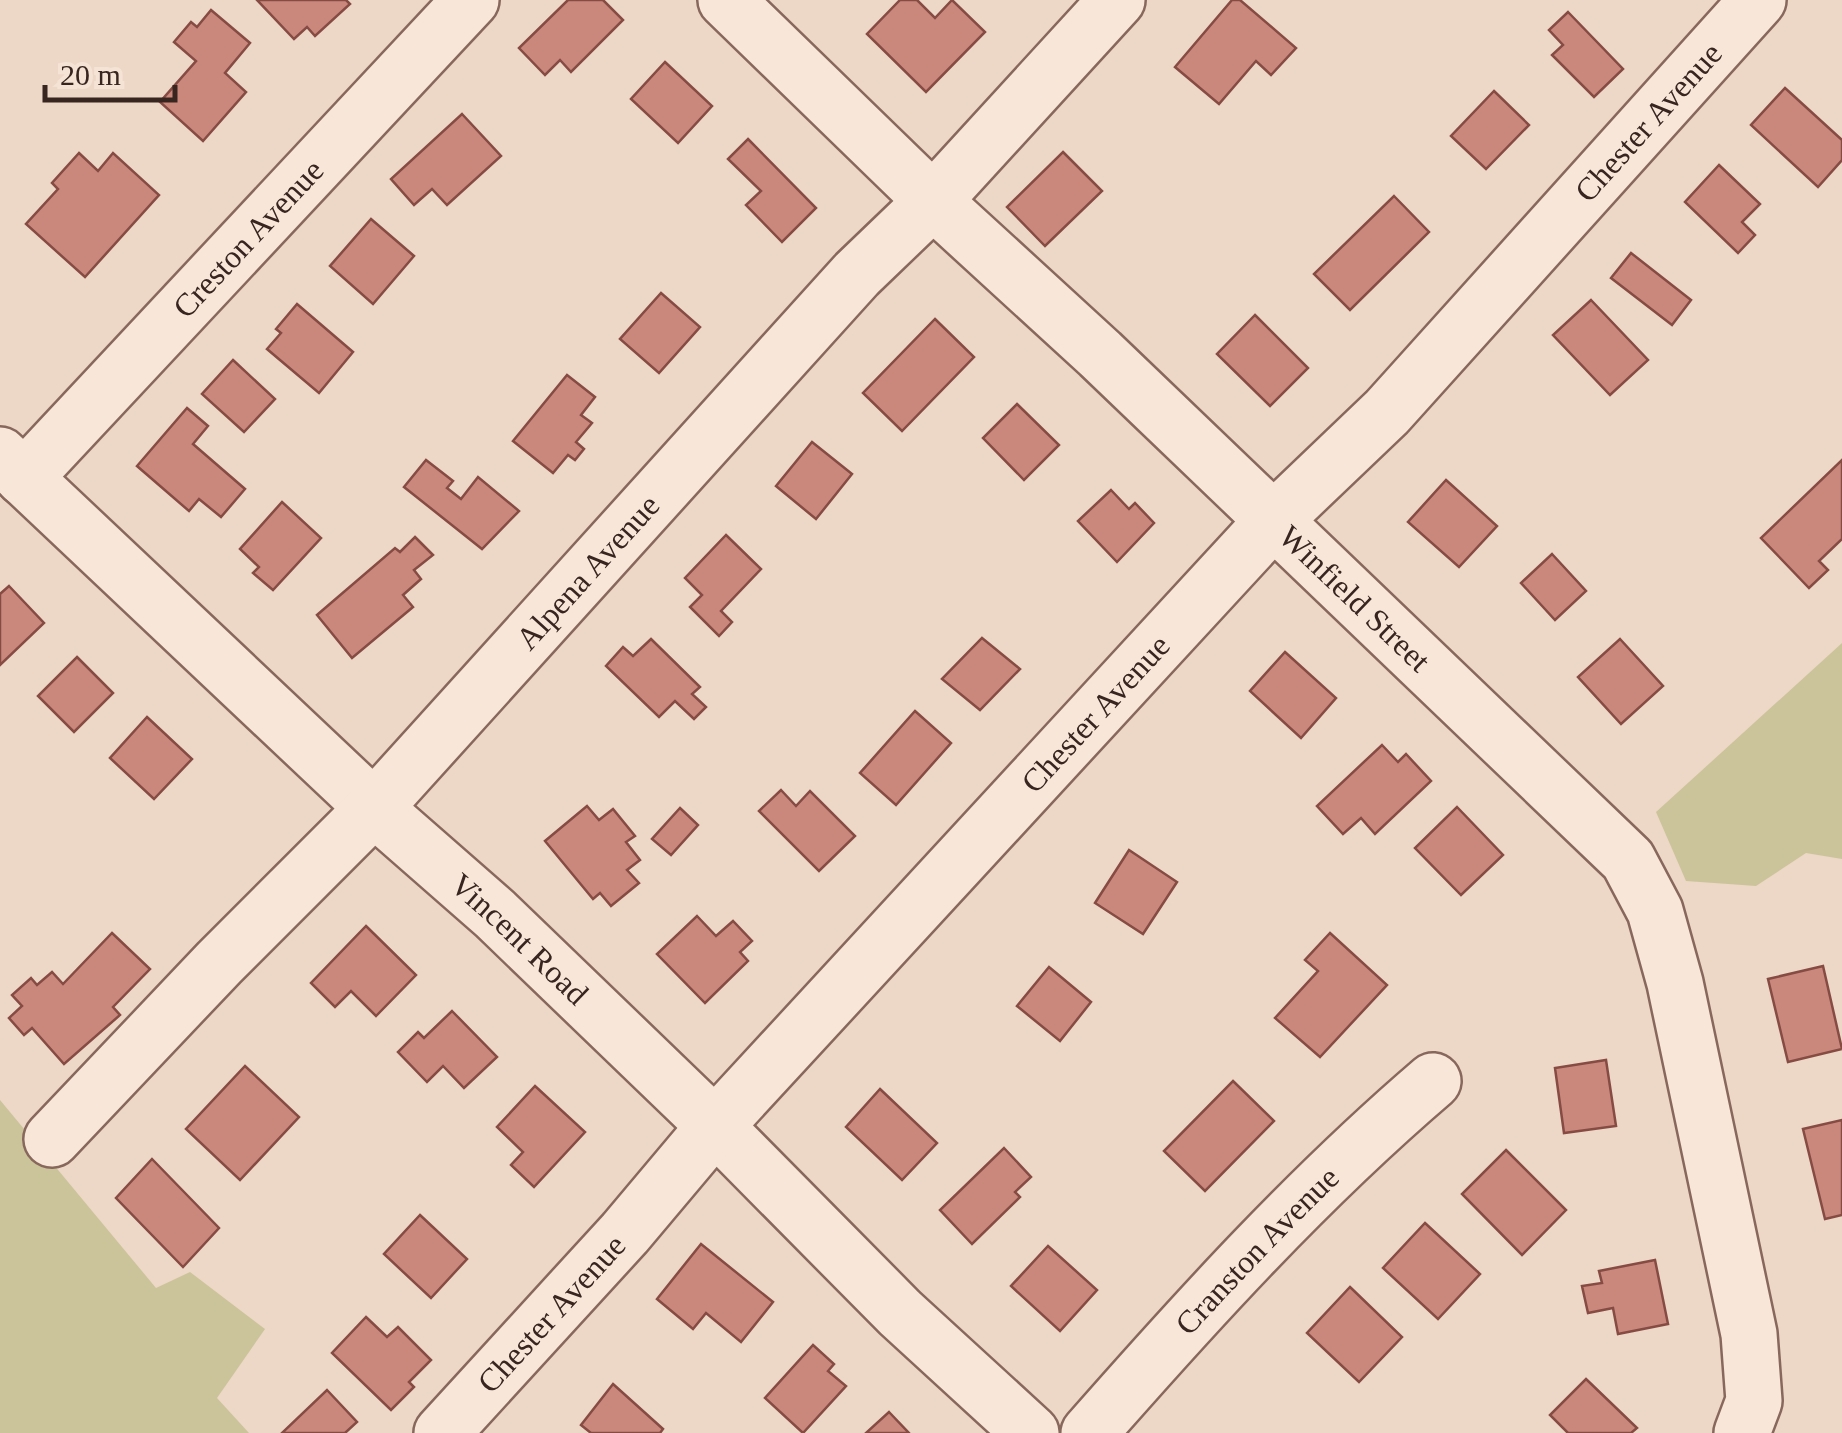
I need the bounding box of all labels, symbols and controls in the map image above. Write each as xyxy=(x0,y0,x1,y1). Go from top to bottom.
street label: Chester Avenue xyxy=(1568,35,1729,209)
scale bar xyxy=(45,40,175,102)
text: 20 m xyxy=(60,58,121,91)
street label: Creston Avenue xyxy=(166,152,330,325)
street label: Alpena Avenue xyxy=(508,487,666,657)
street label: Winfield Street xyxy=(1272,518,1438,679)
street label: Chester Avenue xyxy=(1014,627,1177,800)
street label: Vincent Road xyxy=(444,866,596,1012)
street label: Cranston Avenue xyxy=(1168,1159,1346,1342)
street label: Chester Avenue xyxy=(470,1227,633,1400)

